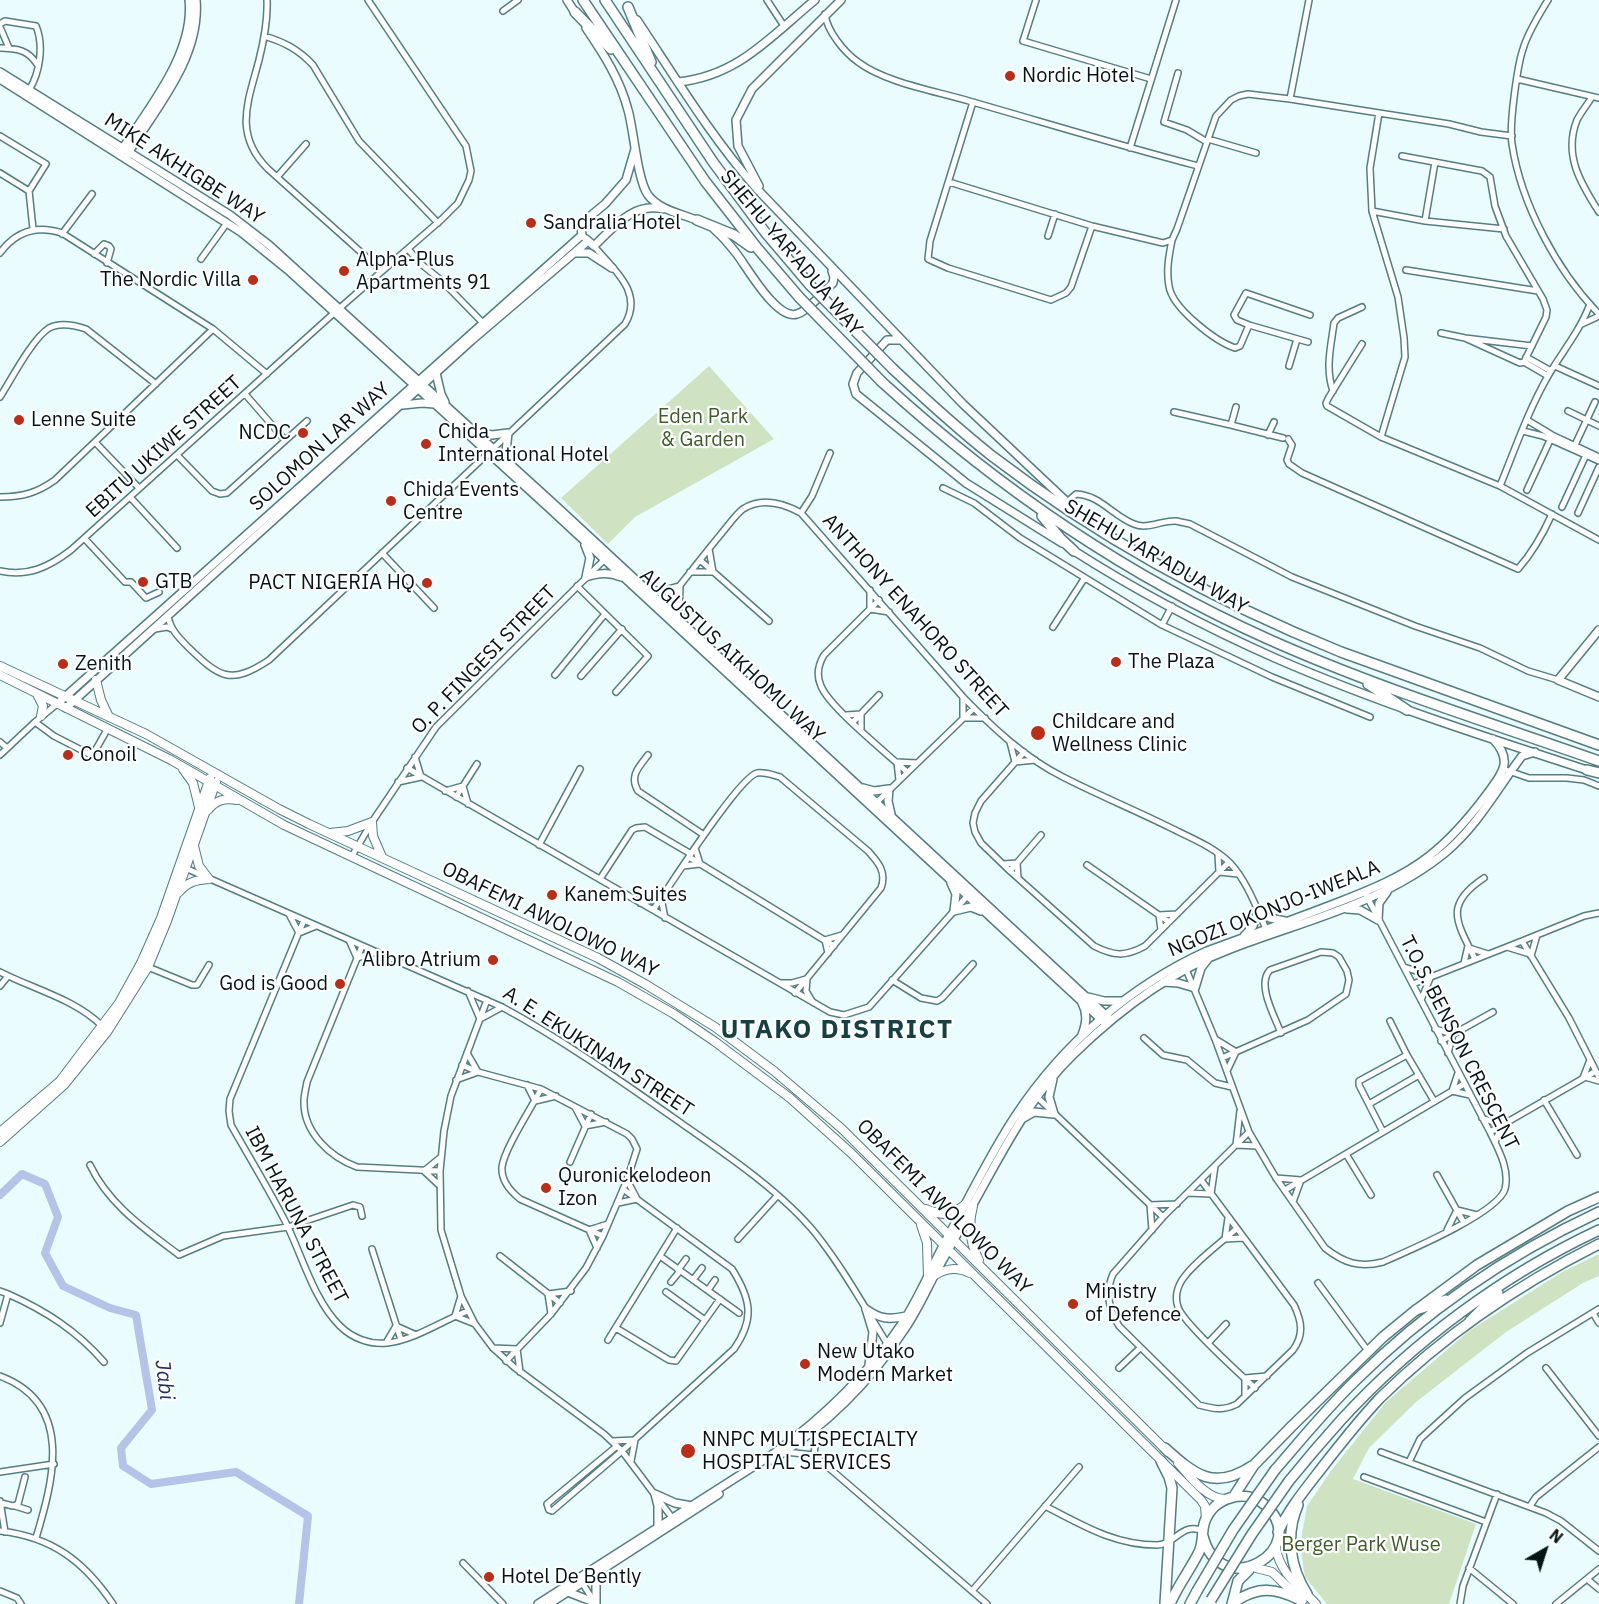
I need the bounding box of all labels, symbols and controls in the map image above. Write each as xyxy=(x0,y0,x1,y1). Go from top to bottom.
place label: Nordic Hotel xyxy=(1022,64,1135,88)
marker: Nordic Hotel xyxy=(1003,69,1017,83)
street label: MIKE AKHIGBE WAY xyxy=(100,108,268,230)
street label: SHEHU YAR'ADUA WAY xyxy=(715,165,867,341)
place label: Sandralia Hotel xyxy=(543,211,681,235)
marker: Sandralia Hotel xyxy=(524,216,538,230)
place label: Alpha-Plus Apartments 91 xyxy=(356,248,491,295)
marker: Alpha-Plus Apartments 91 xyxy=(337,264,351,278)
place label: The Nordic Villa xyxy=(100,268,241,292)
marker: The Nordic Villa xyxy=(246,273,260,287)
street label: EBITU UKIWE STREET xyxy=(81,371,247,523)
street label: SOLOMON LAR WAY xyxy=(245,378,395,516)
park label: Eden Park & Garden xyxy=(658,405,748,452)
place label: Lenne Suite xyxy=(31,408,136,432)
marker: Lenne Suite xyxy=(12,413,26,427)
place label: Chida International Hotel xyxy=(438,420,609,467)
place label: NCDC xyxy=(239,421,291,445)
marker: NCDC xyxy=(296,426,310,440)
marker: Chida International Hotel xyxy=(419,437,433,451)
place label: Chida Events Centre xyxy=(403,478,519,525)
marker: Chida Events Centre xyxy=(384,494,398,508)
street label: SHEHU YAR'ADUA WAY xyxy=(1060,494,1252,620)
street label: ANTHONY ENAHORO STREET xyxy=(817,509,1013,723)
street label: AUGUSTUS AIKHOMU WAY xyxy=(635,564,829,748)
place label: GTB xyxy=(155,570,193,594)
place label: PACT NIGERIA HQ xyxy=(248,571,415,595)
marker: GTB xyxy=(136,575,150,589)
marker: PACT NIGERIA HQ xyxy=(420,576,434,590)
street label: O. P. FINGESI STREET xyxy=(407,581,561,739)
place label: The Plaza xyxy=(1128,650,1215,674)
place label: Zenith xyxy=(75,652,132,676)
marker: The Plaza xyxy=(1109,655,1123,669)
marker: Zenith xyxy=(56,657,70,671)
place label: Childcare and Wellness Clinic xyxy=(1052,710,1187,757)
marker: Childcare and Wellness Clinic xyxy=(1029,724,1047,742)
place label: Conoil xyxy=(80,743,137,767)
marker: Conoil xyxy=(61,748,75,762)
street label: NGOZI OKONJO-IWEALA xyxy=(1165,855,1383,963)
street label: OBAFEMI AWOLOWO WAY xyxy=(438,857,662,983)
place label: Kanem Suites xyxy=(564,883,687,907)
marker: Kanem Suites xyxy=(545,888,559,902)
street label: T.O.S. BENSON CRESCENT xyxy=(1394,932,1524,1154)
place label: Alibro Atrium xyxy=(362,948,481,972)
marker: Alibro Atrium xyxy=(486,953,500,967)
place label: God is Good xyxy=(219,972,328,996)
marker: God is Good xyxy=(333,977,347,991)
street label: A. E. EKUKINAM STREET xyxy=(498,981,698,1123)
district label: UTAKO DISTRICT xyxy=(720,1014,954,1046)
street label: OBAFEMI AWOLOWO WAY xyxy=(851,1114,1037,1300)
street label: IBM HARUNA STREET xyxy=(239,1122,353,1308)
place label: Quronickelodeon Izon xyxy=(558,1164,711,1211)
marker: Quronickelodeon Izon xyxy=(539,1181,553,1195)
place label: Ministry of Defence xyxy=(1085,1280,1181,1327)
marker: Ministry of Defence xyxy=(1066,1297,1080,1311)
place label: New Utako Modern Market xyxy=(817,1340,953,1387)
marker: New Utako Modern Market xyxy=(798,1357,812,1371)
water label: Jabi xyxy=(149,1358,179,1402)
place label: NNPC MULTISPECIALTY HOSPITAL SERVICES xyxy=(702,1428,918,1475)
marker: NNPC MULTISPECIALTY HOSPITAL SERVICES xyxy=(679,1442,697,1460)
north arrow xyxy=(1515,1520,1575,1580)
text: N xyxy=(1546,1525,1567,1547)
park label: Berger Park Wuse xyxy=(1281,1533,1441,1557)
place label: Hotel De Bently xyxy=(501,1565,641,1589)
marker: Hotel De Bently xyxy=(482,1570,496,1584)

